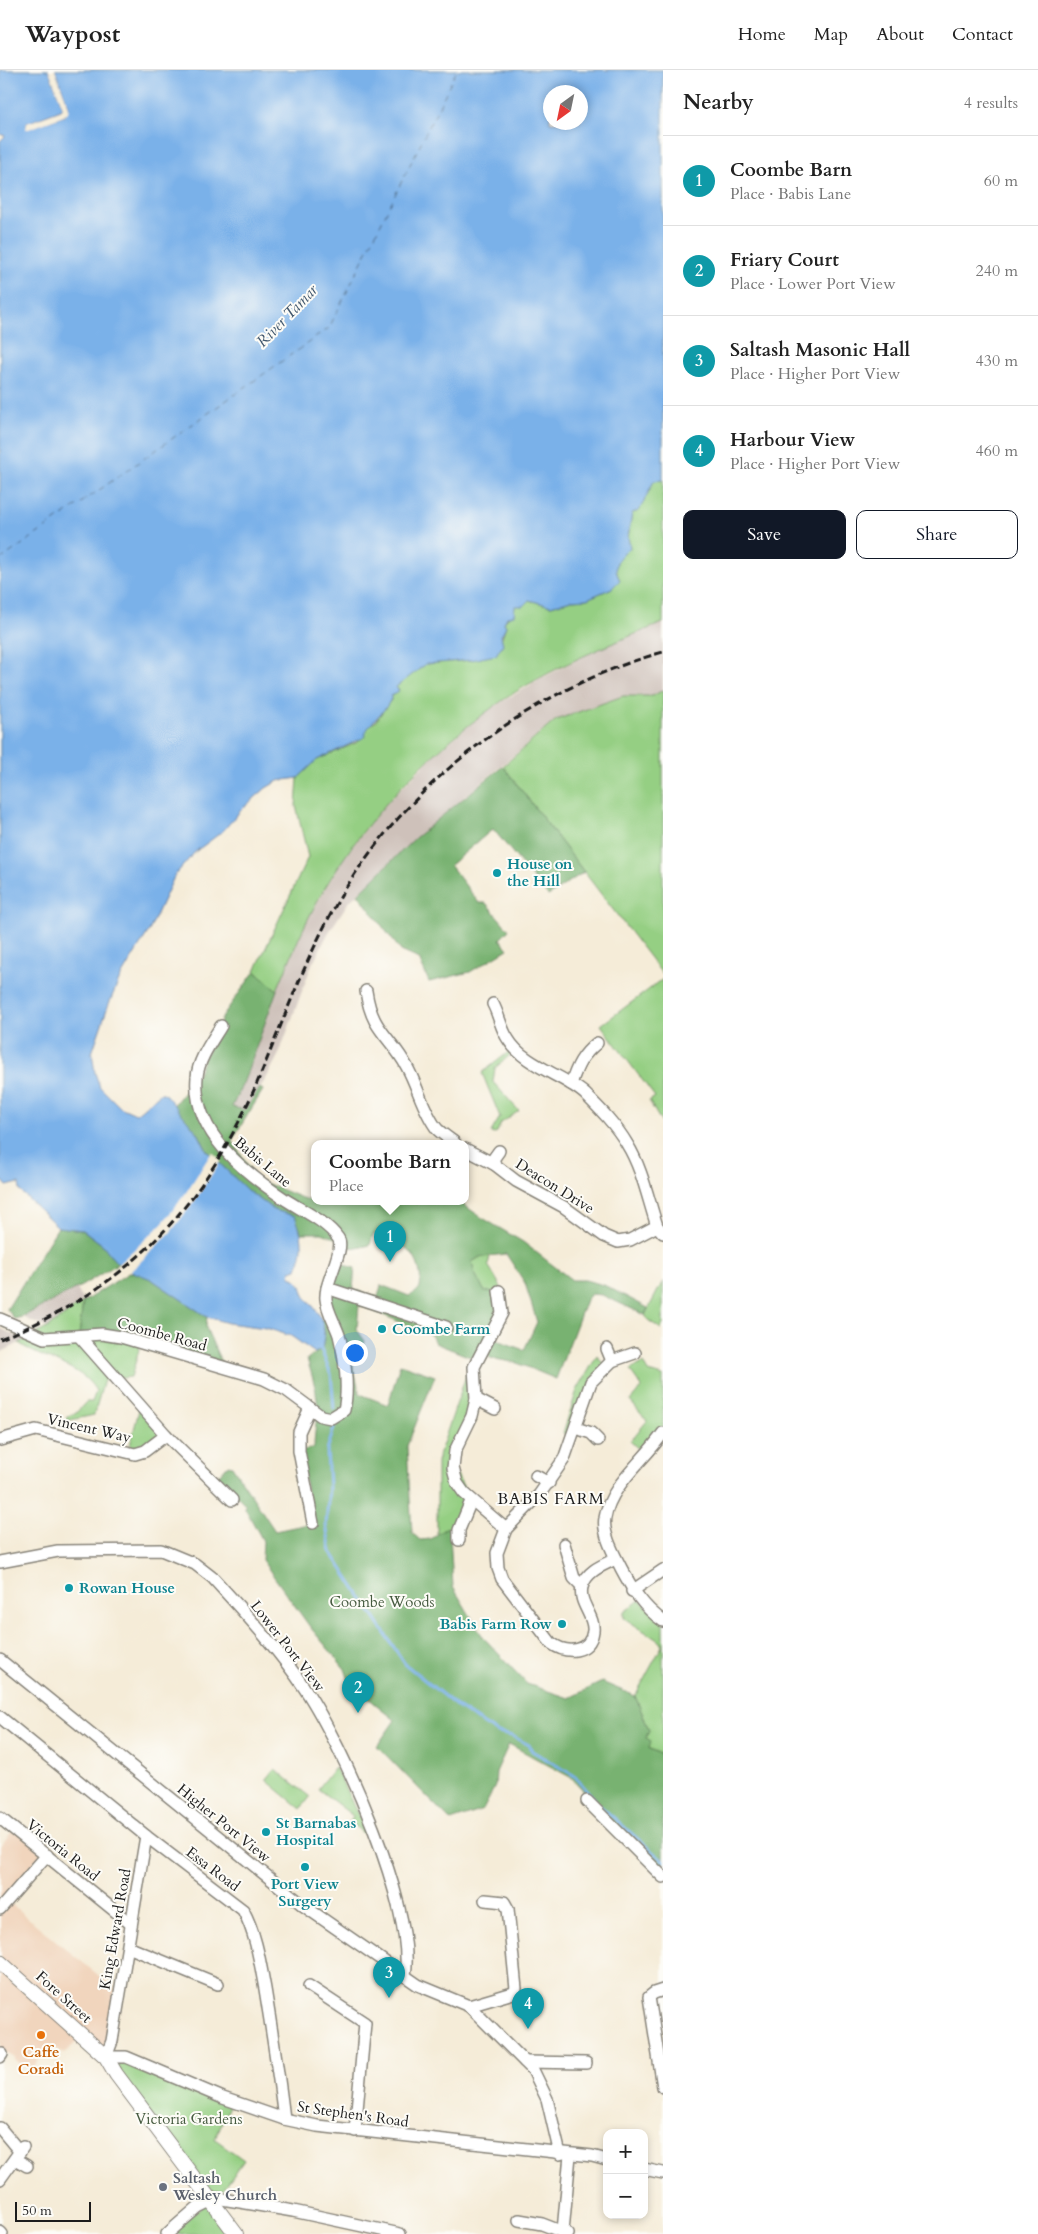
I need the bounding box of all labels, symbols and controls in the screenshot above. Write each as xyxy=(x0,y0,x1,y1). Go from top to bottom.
text: Waypost xyxy=(25,18,120,51)
text: Home xyxy=(738,22,786,47)
text: Map xyxy=(814,22,848,47)
text: About xyxy=(876,22,924,47)
text: Contact xyxy=(952,22,1013,47)
north arrow xyxy=(543,85,588,130)
text: Nearby xyxy=(683,88,754,117)
text: 4 results xyxy=(964,92,1018,114)
text: Coombe Barn xyxy=(730,157,852,183)
text: 1 xyxy=(695,170,703,192)
text: 60 m xyxy=(984,170,1018,192)
text: Place · Babis Lane xyxy=(730,183,851,205)
text: Friary Court xyxy=(730,247,839,273)
text: 2 xyxy=(695,260,703,282)
text: 240 m xyxy=(976,260,1018,282)
text: Place · Lower Port View xyxy=(730,273,896,295)
water label: River Tamar xyxy=(251,279,323,352)
text: Saltash Masonic Hall xyxy=(730,337,910,363)
text: 3 xyxy=(695,350,703,372)
text: 430 m xyxy=(976,350,1018,372)
text: Place · Higher Port View xyxy=(730,363,900,385)
text: Harbour View xyxy=(730,427,855,453)
text: 4 xyxy=(695,440,703,462)
text: 460 m xyxy=(976,440,1018,462)
text: Place · Higher Port View xyxy=(730,453,900,475)
button: Save xyxy=(683,510,846,559)
button: Share xyxy=(856,510,1018,559)
place label: House on the Hill xyxy=(507,854,573,891)
marker: House on the Hill xyxy=(491,867,503,879)
street label: Babis Lane xyxy=(230,1132,296,1192)
popup xyxy=(311,1140,469,1205)
text: Coombe Barn xyxy=(329,1149,451,1175)
street label: Deacon Drive xyxy=(512,1154,598,1218)
text: Place xyxy=(329,1175,364,1197)
pin: 1 xyxy=(374,1221,406,1262)
street label: Coombe Road xyxy=(115,1312,209,1356)
place label: Coombe Farm xyxy=(392,1319,490,1339)
marker: Coombe Farm xyxy=(376,1323,388,1335)
your location xyxy=(342,1340,368,1366)
street label: Vincent Way xyxy=(45,1409,133,1447)
district label: BABIS FARM xyxy=(497,1488,605,1510)
place label: Rowan House xyxy=(79,1578,175,1598)
marker: Rowan House xyxy=(63,1582,75,1594)
park label: Coombe Woods xyxy=(329,1592,435,1612)
street label: Lower Port View xyxy=(246,1596,330,1696)
place label: Babis Farm Row xyxy=(439,1614,552,1634)
marker: Babis Farm Row xyxy=(556,1618,568,1630)
pin: 2 xyxy=(342,1672,374,1713)
street label: Higher Port View xyxy=(173,1779,275,1867)
place label: St Barnabas Hospital xyxy=(276,1813,356,1850)
street label: Victoria Road xyxy=(22,1815,104,1885)
marker: St Barnabas Hospital xyxy=(260,1826,272,1838)
street label: Essa Road xyxy=(182,1842,244,1896)
marker: Port View Surgery xyxy=(299,1861,311,1873)
street label: King Edward Road xyxy=(95,1867,135,1991)
place label: Port View Surgery xyxy=(271,1874,340,1911)
pin: 3 xyxy=(373,1957,405,1998)
street label: Fore Street xyxy=(32,1966,97,2028)
pin: 4 xyxy=(512,1988,544,2029)
marker: Caffe Coradi xyxy=(35,2029,47,2041)
place label: Caffe Coradi xyxy=(18,2042,65,2079)
street label: St Stephen's Road xyxy=(296,2096,410,2132)
park label: Victoria Gardens xyxy=(135,2109,243,2129)
map controls xyxy=(603,2129,648,2219)
button: + xyxy=(603,2129,648,2174)
place label: Saltash Wesley Church xyxy=(172,2168,278,2205)
button: − xyxy=(603,2174,648,2219)
marker: Saltash Wesley Church xyxy=(157,2181,169,2193)
scale bar xyxy=(15,2199,91,2222)
text: 50 m xyxy=(22,2201,52,2220)

